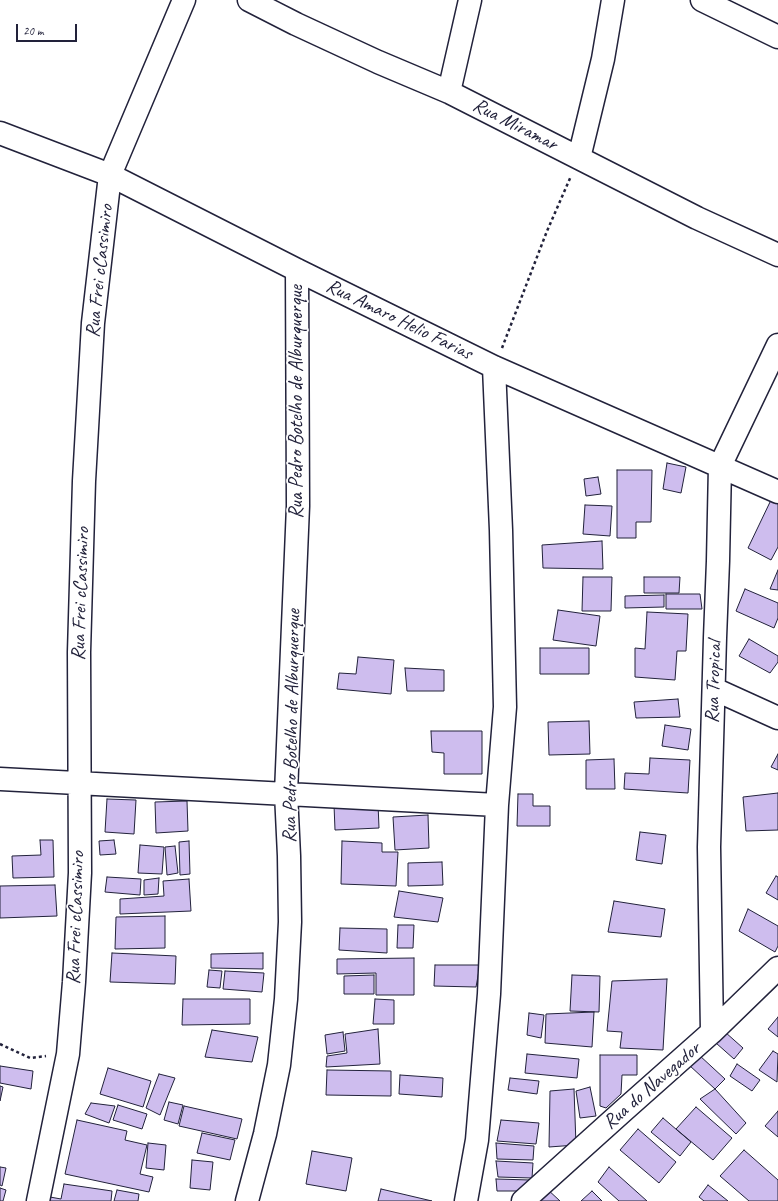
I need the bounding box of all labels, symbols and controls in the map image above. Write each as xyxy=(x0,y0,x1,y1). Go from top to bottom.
scale bar xyxy=(18,16,79,42)
text: 20 m xyxy=(23,23,43,39)
street label: Rua Miramar xyxy=(469,94,561,156)
street label: Rua Frei cCassimiro xyxy=(81,203,119,339)
street label: Rua Amaro Helio Farias xyxy=(322,274,476,366)
street label: Rua Pedro Botelho de Alburquerque xyxy=(285,285,309,519)
street label: Rua Frei cCassimiro xyxy=(67,527,95,661)
street label: Rua Pedro Botelho de Alburquerque xyxy=(278,609,306,843)
street label: Rua Tropical xyxy=(701,640,727,724)
street label: Rua Frei cCassimiro xyxy=(62,851,90,985)
street label: Rua do Navegador xyxy=(598,1037,706,1135)

